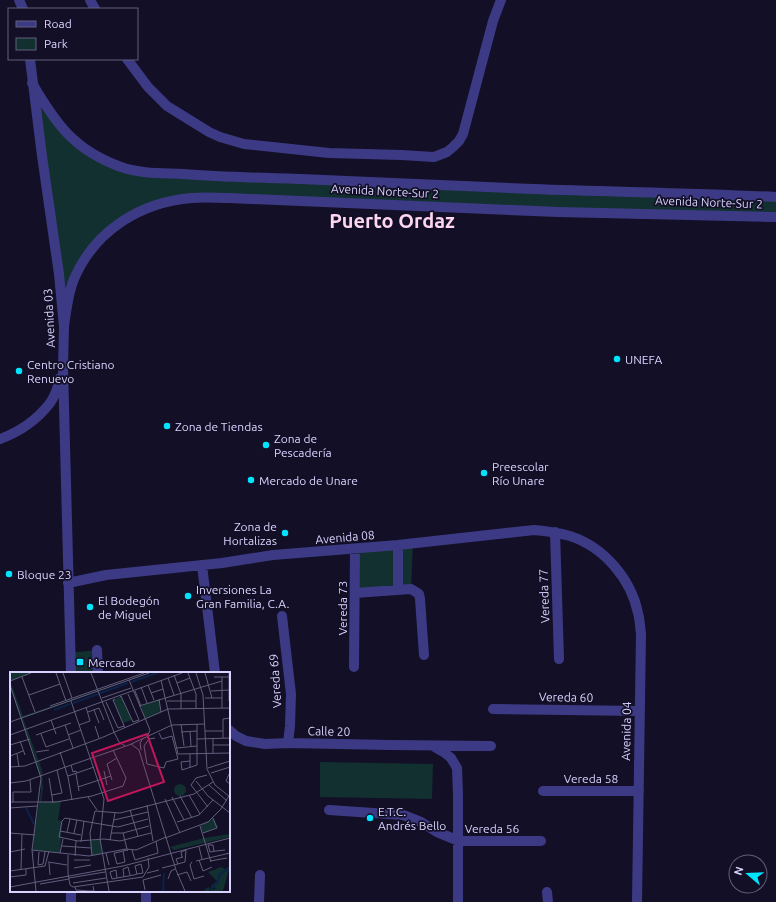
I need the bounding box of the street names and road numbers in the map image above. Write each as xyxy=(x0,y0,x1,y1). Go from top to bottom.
street label: Avenida Norte-Sur 2 xyxy=(331,182,439,200)
street label: Avenida Norte-Sur 2 xyxy=(655,194,763,210)
street label: Avenida 03 xyxy=(41,288,57,348)
street label: Avenida 08 xyxy=(315,528,375,546)
street label: Vereda 77 xyxy=(537,569,551,623)
street label: Vereda 73 xyxy=(336,581,349,635)
street label: Vereda 69 xyxy=(267,653,283,709)
street label: Vereda 60 xyxy=(539,690,594,704)
street label: Avenida 04 xyxy=(619,701,633,761)
street label: Calle 20 xyxy=(308,724,351,738)
street label: Vereda 58 xyxy=(564,772,618,785)
street label: Vereda 56 xyxy=(465,822,519,835)

